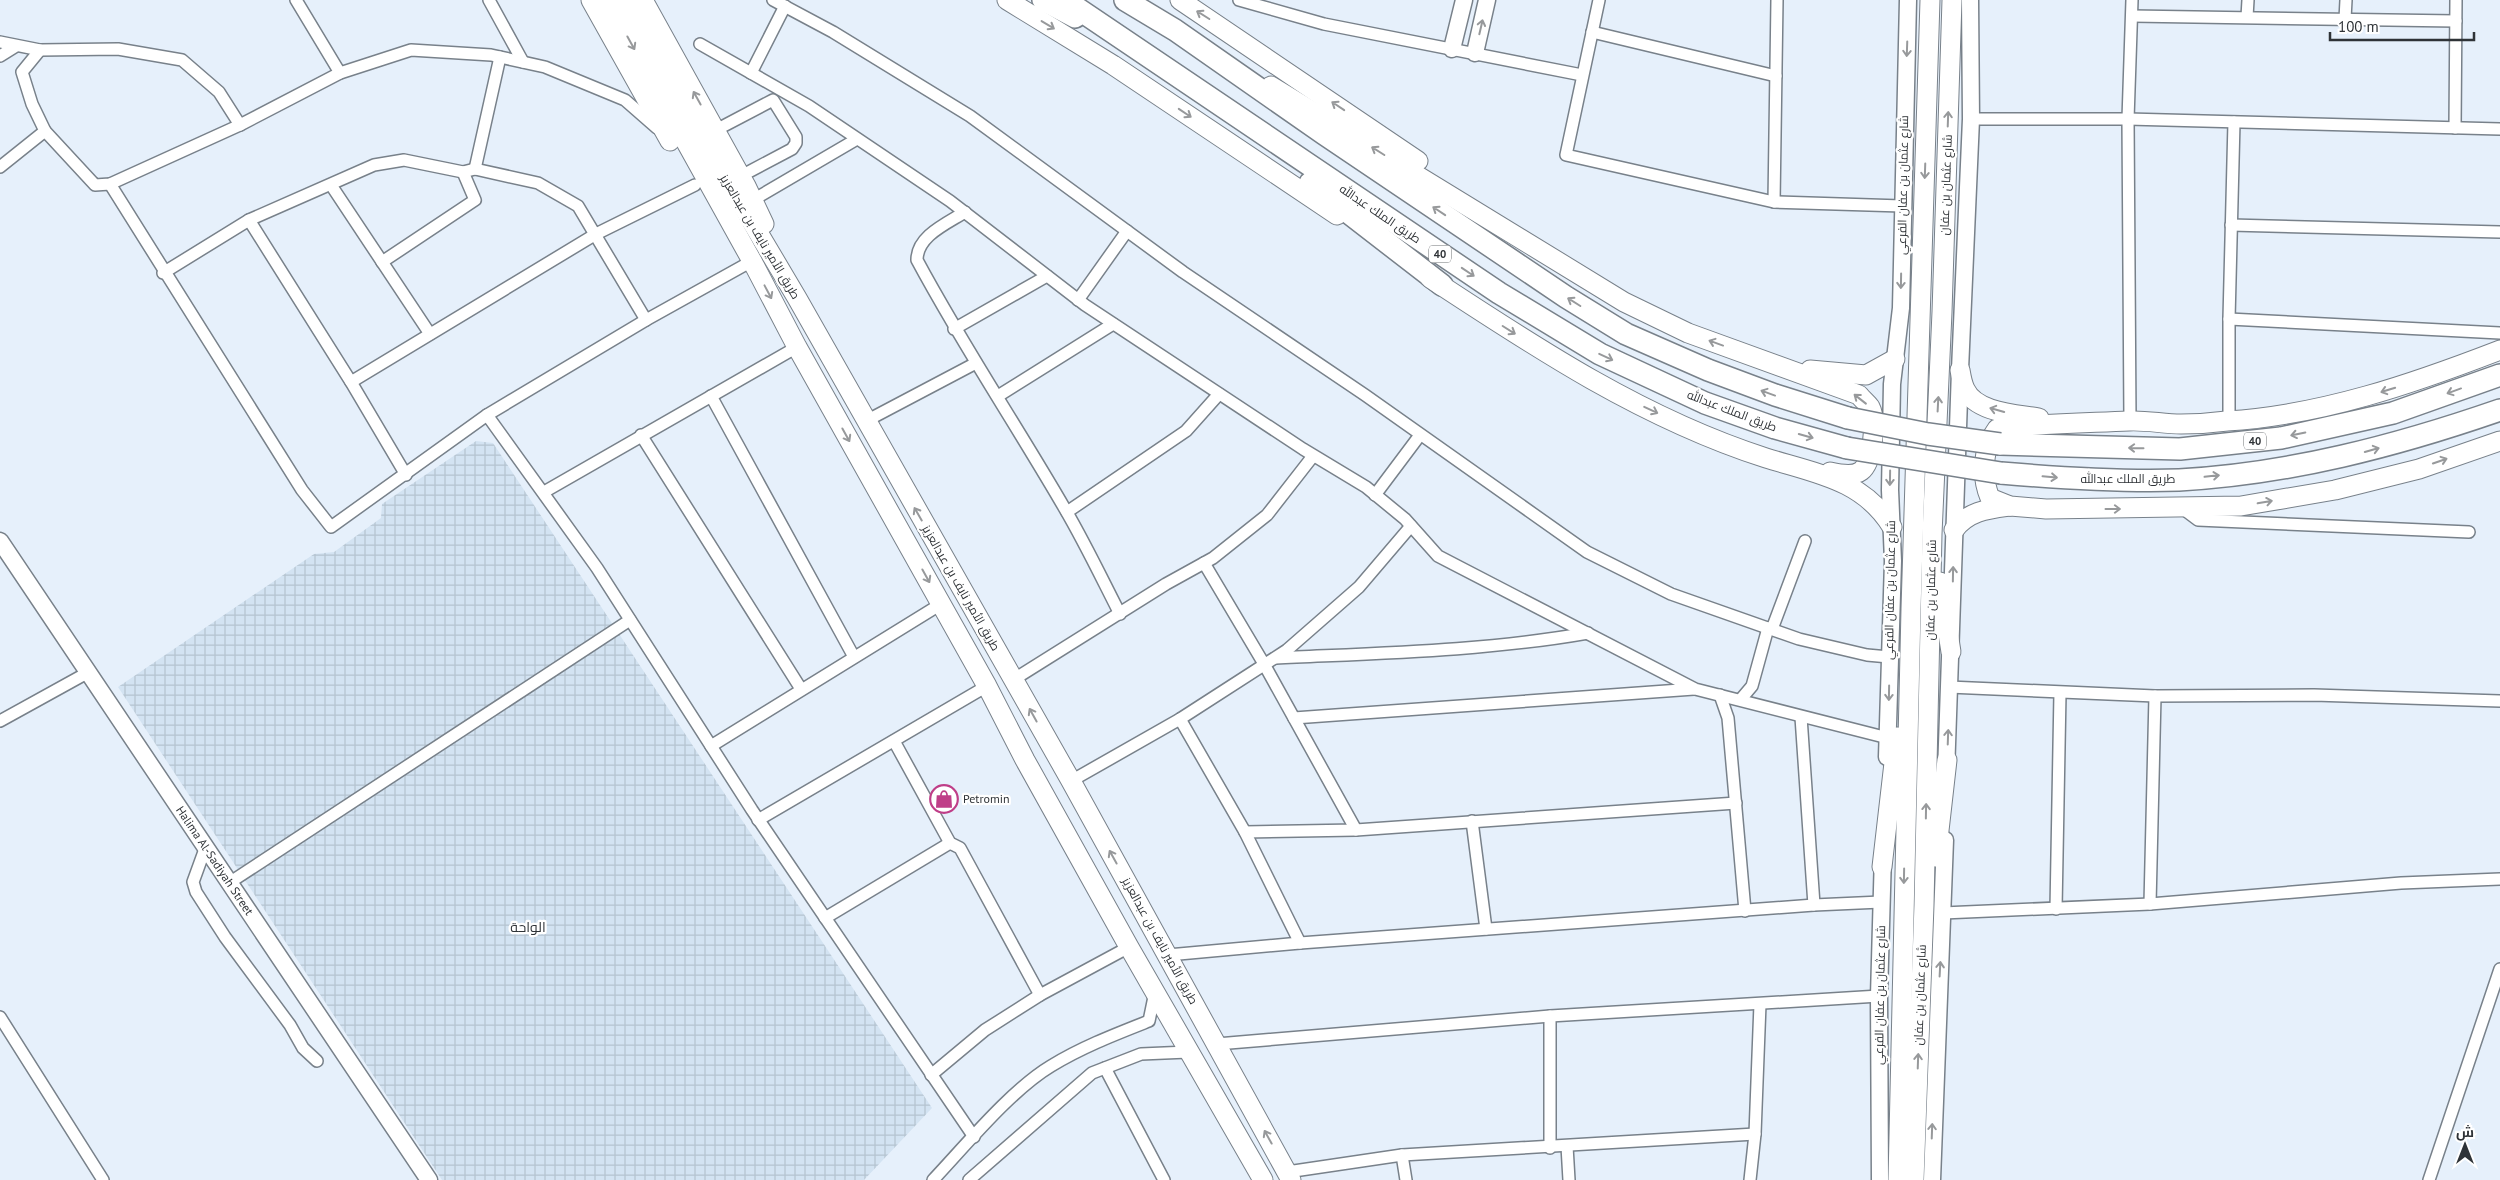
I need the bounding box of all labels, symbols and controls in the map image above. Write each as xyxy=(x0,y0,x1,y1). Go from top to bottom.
one-way arrow xyxy=(1197,9,1211,19)
scale bar xyxy=(2330,10,2474,42)
text: 100 m xyxy=(2338,17,2379,36)
one-way arrow xyxy=(1477,19,1486,35)
one-way arrow xyxy=(1041,21,1055,31)
one-way arrow xyxy=(626,35,636,49)
one-way arrow xyxy=(1902,40,1912,56)
one-way arrow xyxy=(692,91,702,105)
one-way arrow xyxy=(1331,101,1345,111)
one-way arrow xyxy=(1178,108,1192,118)
one-way arrow xyxy=(1944,112,1953,128)
street label: شارع عثمان بن عفان الفرعي xyxy=(1894,115,1914,255)
street label: شارع عثمان بن عفان xyxy=(1936,134,1956,236)
one-way arrow xyxy=(1372,145,1386,155)
one-way arrow xyxy=(1921,163,1930,179)
street label: طريق الأمير نايف بن عبدالعزيز xyxy=(717,171,804,302)
street label: طريق الملك عبدالله xyxy=(1337,181,1424,246)
one-way arrow xyxy=(1432,206,1446,217)
road number: 40 xyxy=(1429,245,1451,262)
one-way arrow xyxy=(1461,267,1475,277)
one-way arrow xyxy=(1896,272,1906,289)
one-way arrow xyxy=(764,284,773,299)
one-way arrow xyxy=(1568,296,1582,306)
one-way arrow xyxy=(1502,326,1516,336)
one-way arrow xyxy=(1709,338,1725,347)
one-way arrow xyxy=(1598,353,1613,362)
one-way arrow xyxy=(2381,386,2397,395)
street label: طريق الملك عبدالله xyxy=(1685,387,1779,435)
one-way arrow xyxy=(2447,387,2462,396)
one-way arrow xyxy=(1761,388,1777,397)
one-way arrow xyxy=(1853,394,1867,404)
one-way arrow xyxy=(1934,396,1943,412)
one-way arrow xyxy=(1990,404,2006,414)
one-way arrow xyxy=(1643,405,1658,415)
one-way arrow xyxy=(842,427,852,441)
one-way arrow xyxy=(2290,430,2306,439)
one-way arrow xyxy=(1797,432,1813,442)
road number: 40 xyxy=(2244,432,2266,450)
one-way arrow xyxy=(2128,443,2144,453)
one-way arrow xyxy=(2364,445,2380,455)
one-way arrow xyxy=(2432,456,2448,466)
one-way arrow xyxy=(1885,470,1895,486)
street label: طريق الملك عبدالله xyxy=(2081,471,2176,486)
one-way arrow xyxy=(2203,471,2219,481)
one-way arrow xyxy=(2041,472,2057,481)
one-way arrow xyxy=(2257,497,2273,507)
one-way arrow xyxy=(2104,504,2120,514)
one-way arrow xyxy=(913,507,923,521)
street label: شارع عثمان بن عفان الفرعي xyxy=(1881,520,1901,660)
street label: طريق الأمير نايف بن عبدالعزيز xyxy=(919,521,1004,653)
street label: شارع عثمان بن عفان xyxy=(1922,539,1940,641)
one-way arrow xyxy=(1948,566,1958,582)
one-way arrow xyxy=(921,569,931,584)
one-way arrow xyxy=(1884,685,1893,701)
one-way arrow xyxy=(1028,709,1038,723)
one-way arrow xyxy=(1943,729,1952,745)
shop icon: Petromin xyxy=(929,784,959,814)
place label: Petromin xyxy=(963,791,1009,806)
street label: Halima Al-Sadiyah Street xyxy=(173,803,257,918)
one-way arrow xyxy=(1921,804,1931,820)
one-way arrow xyxy=(1108,850,1118,865)
one-way arrow xyxy=(1900,868,1909,884)
street label: طريق الأمير نايف بن عبدالعزيز xyxy=(1119,874,1202,1007)
district label: الواحة xyxy=(510,918,546,936)
street label: شارع عثمان بن عفان الفرعي xyxy=(1871,925,1891,1065)
street label: شارع عثمان بن عفان xyxy=(1910,944,1930,1046)
one-way arrow xyxy=(1936,961,1945,977)
one-way arrow xyxy=(1913,1054,1922,1070)
north arrow xyxy=(2440,1120,2490,1170)
text: ش xyxy=(2456,1123,2474,1141)
one-way arrow xyxy=(1928,1124,1937,1140)
one-way arrow xyxy=(1263,1130,1273,1145)

